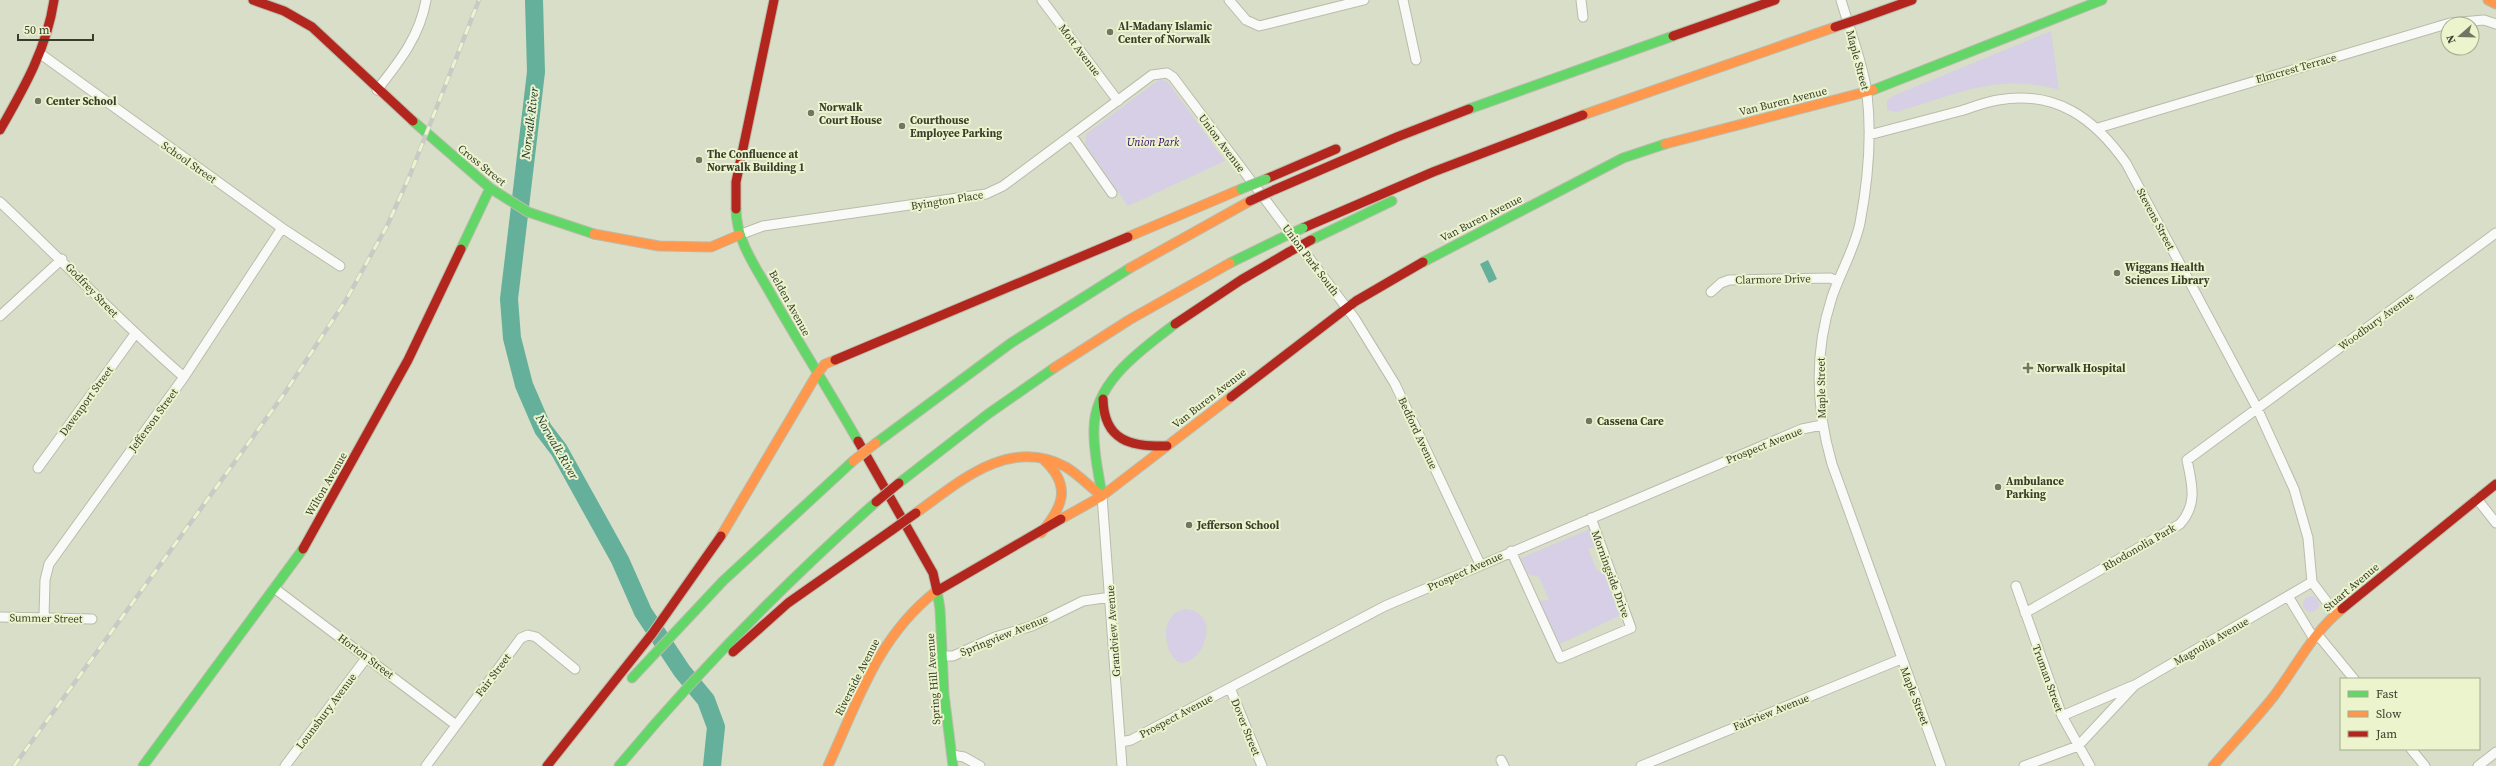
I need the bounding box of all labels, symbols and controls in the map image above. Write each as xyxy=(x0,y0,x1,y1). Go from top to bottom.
scale bar xyxy=(18,16,93,42)
north arrow xyxy=(2440,16,2480,56)
place label: Al-Madany Islamic Center of Norwalk xyxy=(1118,19,1213,47)
street label: Mott Avenue xyxy=(1055,21,1104,80)
text: 50 m xyxy=(24,22,50,38)
marker: Al-Madany Islamic Center of Norwalk xyxy=(1105,27,1115,37)
street label: Maple Street xyxy=(1842,29,1873,92)
text: N xyxy=(2443,33,2459,46)
street label: Elmcrest Terrace xyxy=(2254,50,2339,87)
street label: Van Buren Avenue xyxy=(1738,83,1829,120)
water label: Norwalk River xyxy=(518,85,543,161)
place label: Center School xyxy=(46,94,117,109)
marker: Center School xyxy=(33,96,43,106)
place label: Norwalk Court House xyxy=(819,100,882,128)
marker: Norwalk Court House xyxy=(806,108,816,118)
street label: Union Avenue xyxy=(1195,111,1249,176)
place label: Courthouse Employee Parking xyxy=(910,113,1002,141)
marker: Courthouse Employee Parking xyxy=(897,121,907,131)
park label: Union Park xyxy=(1127,135,1180,150)
street label: School Street xyxy=(158,138,219,187)
street label: Cross Street xyxy=(454,141,509,190)
place label: The Confluence at Norwalk Building 1 xyxy=(707,147,805,175)
marker: The Confluence at Norwalk Building 1 xyxy=(694,155,704,165)
street label: Stevens Street xyxy=(2133,186,2178,253)
street label: Byington Place xyxy=(910,187,985,214)
street label: Van Buren Avenue xyxy=(1438,191,1525,246)
street label: Union Park South xyxy=(1279,221,1343,300)
street label: Godfrey Street xyxy=(62,260,122,321)
place label: Wiggans Health Sciences Library xyxy=(2125,260,2210,288)
street label: Belden Avenue xyxy=(765,268,814,339)
marker: Wiggans Health Sciences Library xyxy=(2112,268,2122,278)
street label: Clarmore Drive xyxy=(1735,271,1811,288)
street label: Woodbury Avenue xyxy=(2336,289,2417,354)
street label: Maple Street xyxy=(1813,357,1830,419)
place label: Norwalk Hospital xyxy=(2037,361,2126,376)
marker: Norwalk Hospital xyxy=(2022,362,2034,374)
street label: Davenport Street xyxy=(56,363,117,439)
street label: Van Buren Avenue xyxy=(1169,365,1250,432)
street label: Jefferson Street xyxy=(125,385,182,456)
street label: Bedford Avenue xyxy=(1394,395,1441,472)
water label: Norwalk River xyxy=(531,411,583,483)
place label: Cassena Care xyxy=(1597,414,1664,429)
marker: Cassena Care xyxy=(1584,416,1594,426)
street label: Prospect Avenue xyxy=(1724,423,1805,468)
street label: Wilton Avenue xyxy=(302,449,351,519)
place label: Ambulance Parking xyxy=(2006,474,2064,502)
marker: Ambulance Parking xyxy=(1993,482,2003,492)
place label: Jefferson School xyxy=(1196,518,1280,533)
marker: Jefferson School xyxy=(1184,520,1194,530)
street label: Rhodonolia Park xyxy=(2100,520,2179,574)
street label: Morningside Drive xyxy=(1588,529,1633,620)
street label: Prospect Avenue xyxy=(1425,548,1506,595)
street label: Stuart Avenue xyxy=(2320,559,2383,615)
street label: Grandview Avenue xyxy=(1103,584,1124,677)
street label: Summer Street xyxy=(9,610,83,627)
street label: Springview Avenue xyxy=(958,611,1051,660)
street label: Magnolia Avenue xyxy=(2171,614,2252,669)
street label: Horton Street xyxy=(335,630,397,683)
street label: Spring Hill Avenue xyxy=(923,632,944,725)
street label: Riverside Avenue xyxy=(832,636,883,718)
street label: Truman Street xyxy=(2028,642,2067,714)
street label: Fair Street xyxy=(472,650,515,700)
street label: Maple Street xyxy=(1897,665,1933,728)
street label: Lounsbury Avenue xyxy=(293,670,360,753)
legend xyxy=(2340,678,2480,750)
text: Fast xyxy=(2376,686,2398,702)
street label: Fairview Avenue xyxy=(1731,690,1812,735)
street label: Prospect Avenue xyxy=(1137,691,1216,742)
street label: Dover Street xyxy=(1227,696,1264,758)
text: Slow xyxy=(2376,706,2402,722)
text: Jam xyxy=(2375,726,2397,742)

